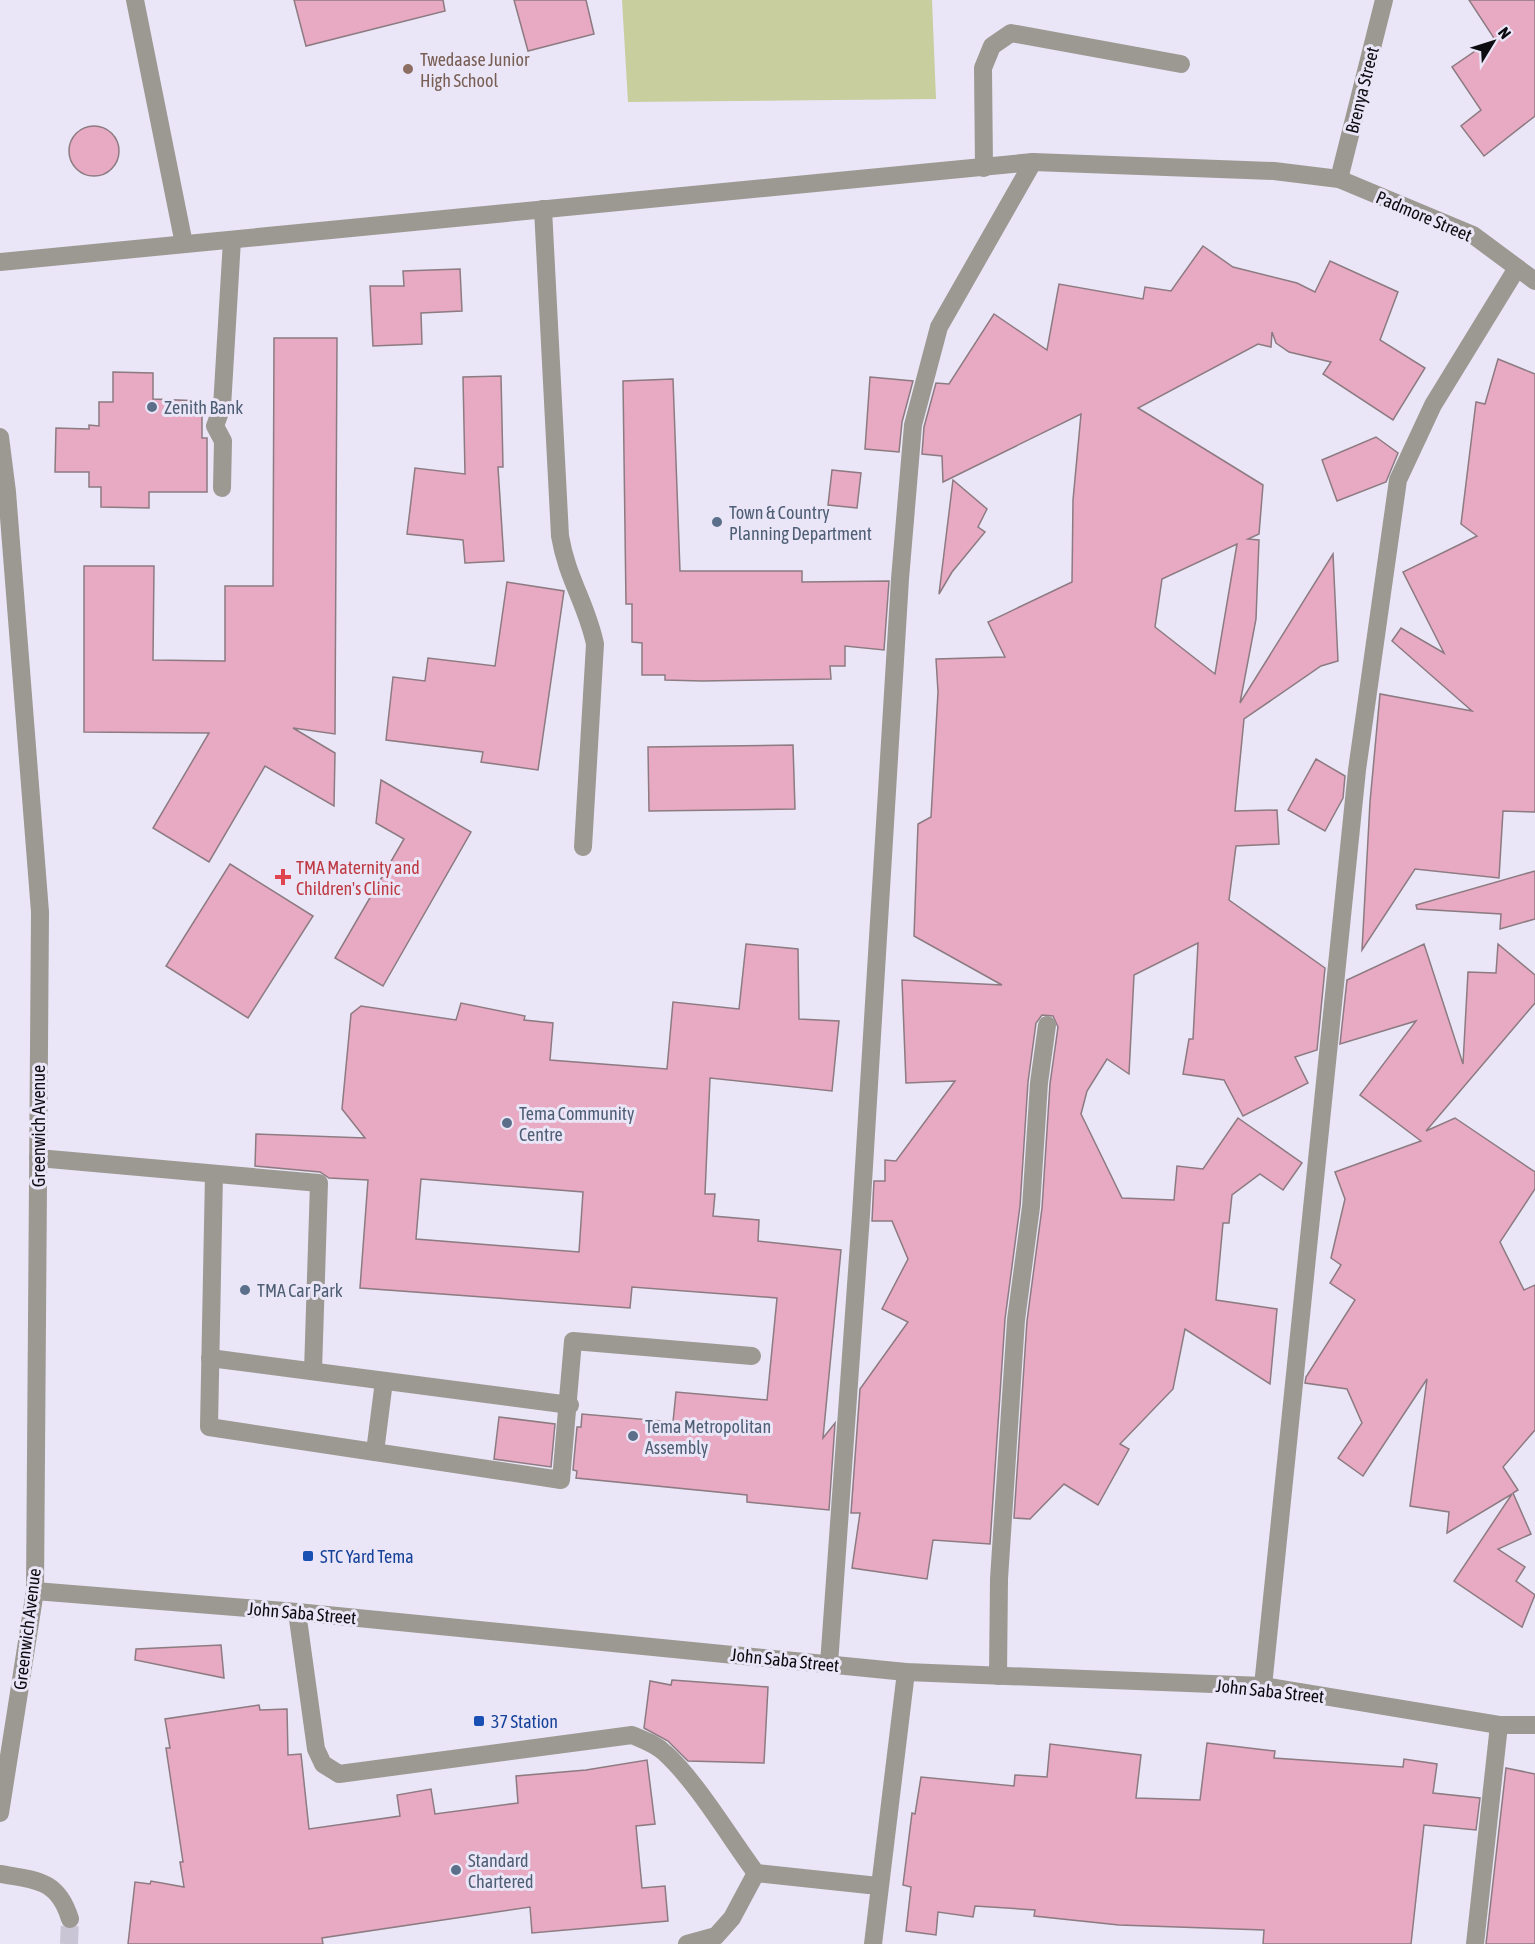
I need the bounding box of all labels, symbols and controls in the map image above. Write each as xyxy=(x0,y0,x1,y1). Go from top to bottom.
north arrow xyxy=(1463,12,1523,72)
text: N xyxy=(1495,23,1515,42)
street label: Brenya Street xyxy=(1341,45,1383,135)
place label: Twedaase Junior High School xyxy=(420,49,530,91)
marker: Twedaase Junior High School xyxy=(401,62,415,76)
street label: Padmore Street xyxy=(1373,186,1475,246)
place label: Zenith Bank xyxy=(164,397,243,418)
marker: Zenith Bank xyxy=(145,400,159,414)
place label: Town & Country Planning Department xyxy=(729,502,872,544)
marker: Town & Country Planning Department xyxy=(710,515,724,529)
place label: TMA Maternity and Children's Clinic xyxy=(296,857,420,899)
marker: TMA Maternity and Children's Clinic xyxy=(274,868,292,886)
street label: Greenwich Avenue xyxy=(28,1065,49,1187)
place label: Tema Community Centre xyxy=(519,1103,634,1145)
marker: Tema Community Centre xyxy=(500,1116,514,1130)
place label: TMA Car Park xyxy=(257,1280,343,1301)
marker: TMA Car Park xyxy=(238,1283,252,1297)
place label: Tema Metropolitan Assembly xyxy=(645,1416,771,1458)
marker: Tema Metropolitan Assembly xyxy=(626,1429,640,1443)
place label: STC Yard Tema xyxy=(320,1546,414,1567)
marker: STC Yard Tema xyxy=(301,1549,315,1563)
street label: Greenwich Avenue xyxy=(9,1567,45,1691)
street label: John Saba Street xyxy=(247,1598,357,1628)
street label: John Saba Street xyxy=(730,1644,840,1676)
street label: John Saba Street xyxy=(1215,1675,1325,1707)
place label: 37 Station xyxy=(491,1711,558,1732)
marker: 37 Station xyxy=(472,1714,486,1728)
place label: Standard Chartered xyxy=(468,1850,533,1892)
marker: Standard Chartered xyxy=(449,1863,463,1877)

